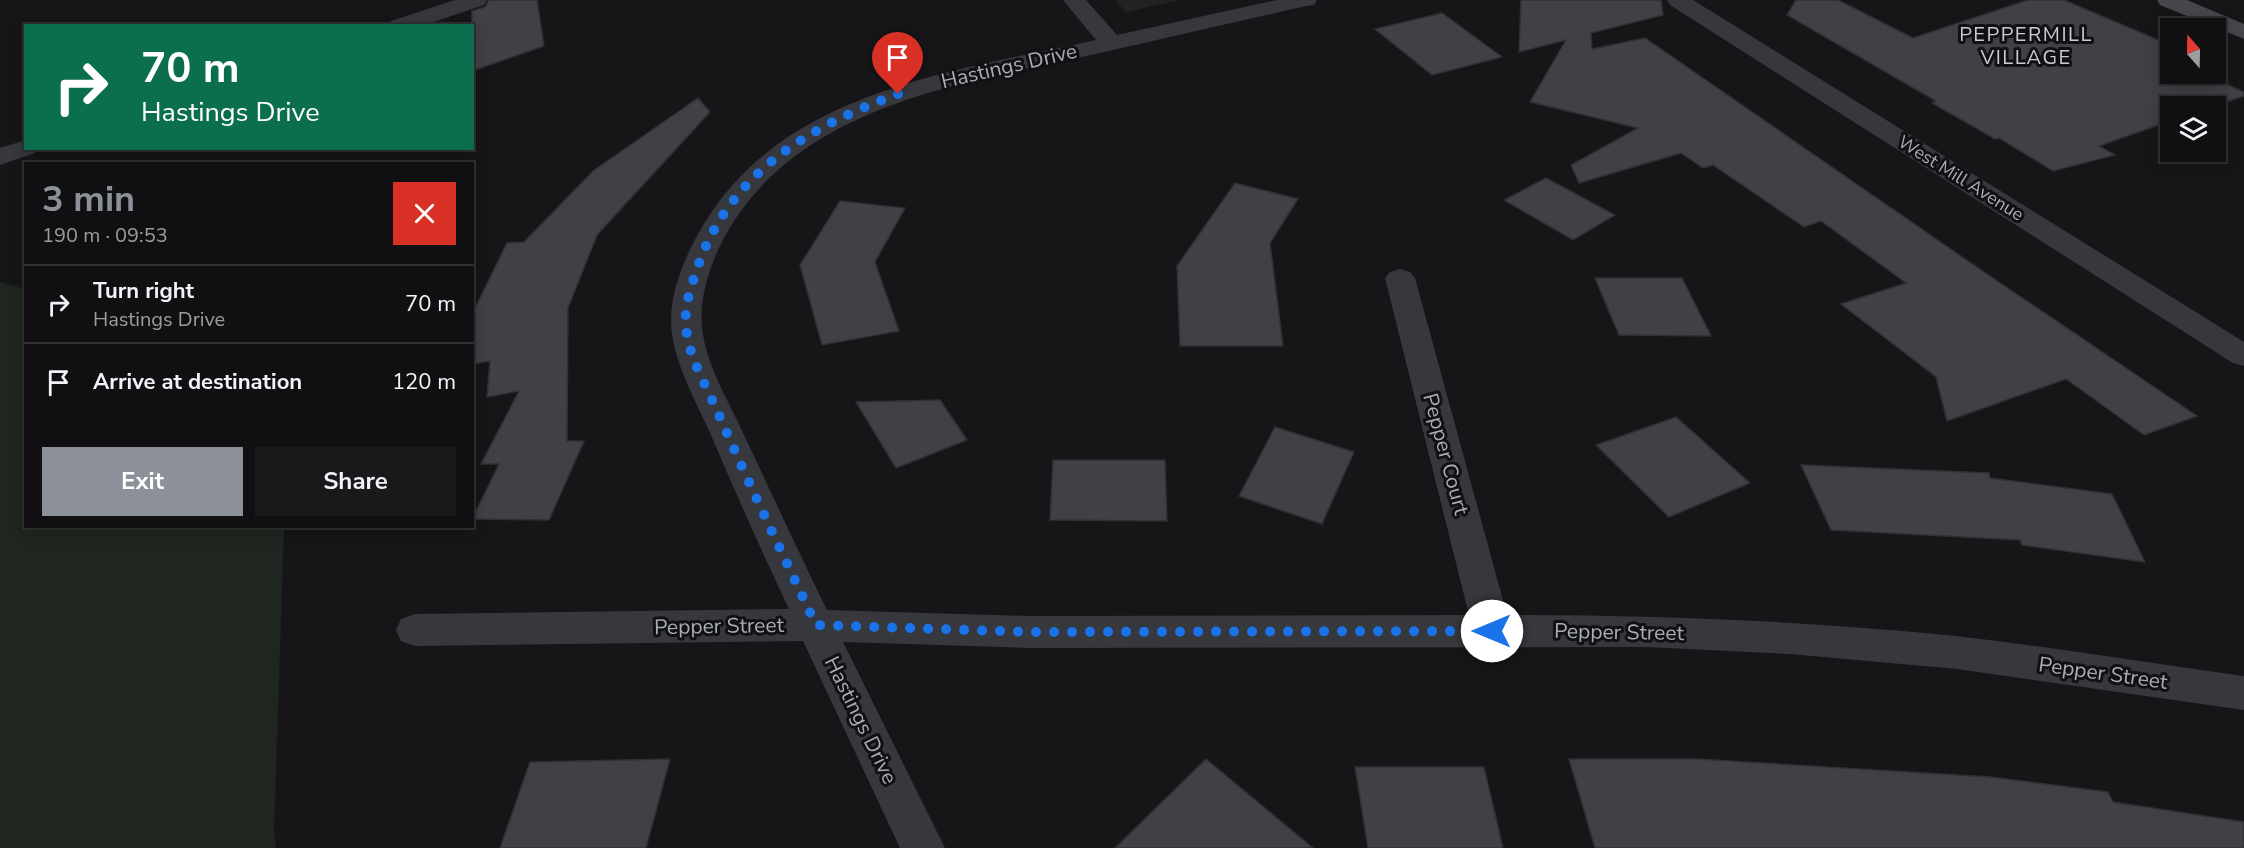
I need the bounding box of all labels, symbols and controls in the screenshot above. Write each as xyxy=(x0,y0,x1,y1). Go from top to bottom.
north arrow xyxy=(2160,18,2226,84)
map controls xyxy=(2160,18,2226,162)
district label: PEPPERMILL VILLAGE xyxy=(1959,21,2093,71)
pin xyxy=(872,32,923,94)
street label: Hastings Drive xyxy=(938,37,1080,95)
text: 70 m xyxy=(141,40,240,97)
icon: arrive xyxy=(881,41,914,74)
icon: right xyxy=(42,48,120,126)
text: Hastings Drive xyxy=(141,94,320,131)
button: layers xyxy=(2160,96,2226,162)
street label: West Mill Avenue xyxy=(1894,130,2028,226)
text: 3 min xyxy=(42,175,135,224)
button: close xyxy=(393,182,456,245)
text: 190 m · 09:53 xyxy=(42,222,168,249)
text: Turn right xyxy=(93,276,194,306)
icon: right xyxy=(42,288,75,321)
text: 70 m xyxy=(405,289,456,319)
text: Hastings Drive xyxy=(93,306,225,333)
icon: arrive xyxy=(42,366,75,399)
text: Arrive at destination xyxy=(93,367,302,397)
text: 120 m xyxy=(392,367,456,397)
street label: Pepper Court xyxy=(1416,390,1476,519)
button: Exit xyxy=(42,447,243,516)
button: Share xyxy=(255,447,456,516)
position arrow xyxy=(1460,599,1524,663)
street label: Pepper Street xyxy=(654,611,785,641)
street label: Pepper Street xyxy=(1554,617,1685,647)
street label: Pepper Street xyxy=(2037,650,2170,696)
street label: Hastings Drive xyxy=(818,651,904,789)

